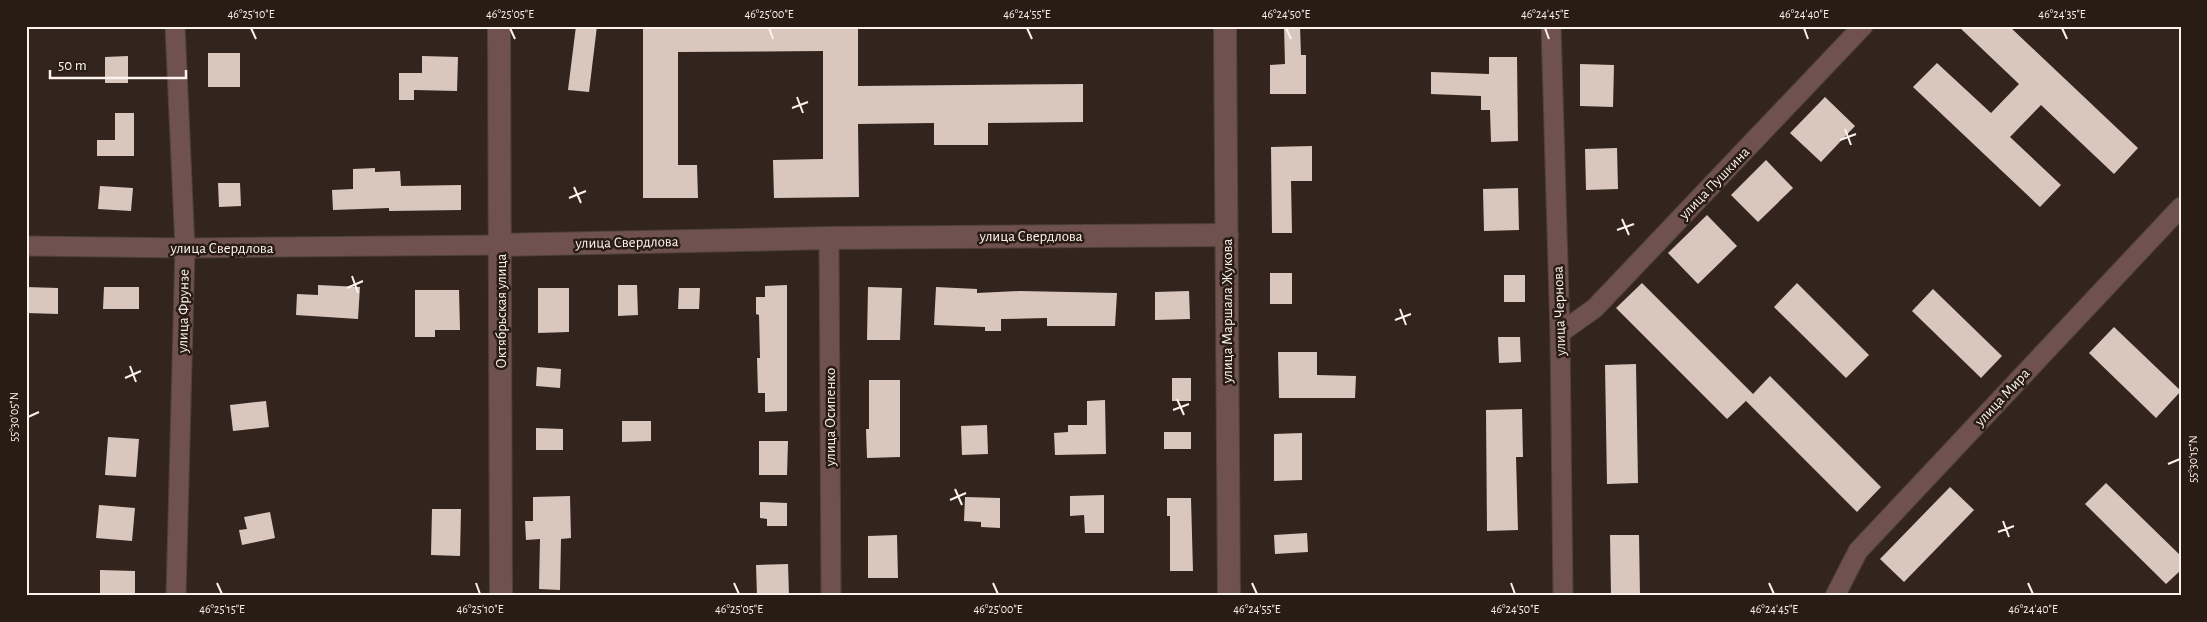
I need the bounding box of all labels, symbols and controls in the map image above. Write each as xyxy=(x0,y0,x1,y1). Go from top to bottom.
text: 46°25'10"E xyxy=(227,8,275,20)
text: 46°25'05"E xyxy=(486,8,534,20)
text: 46°25'00"E xyxy=(744,8,794,20)
text: 46°24'55"E xyxy=(1003,8,1051,20)
text: 46°24'50"E xyxy=(1262,8,1311,20)
text: 46°24'45"E xyxy=(1521,8,1569,20)
text: 46°24'40"E xyxy=(1779,8,1829,20)
text: 46°24'35"E xyxy=(2038,8,2086,20)
scale bar xyxy=(50,48,186,80)
text: 50 m xyxy=(58,58,87,73)
street label: улица Пушкина xyxy=(1676,144,1753,223)
street label: улица Свердлова xyxy=(978,229,1083,244)
street label: улица Свердлова xyxy=(574,234,679,251)
street label: улица Маршала Жукова xyxy=(1220,239,1235,384)
street label: улица Свердлова xyxy=(169,241,274,256)
street label: Октябрьская улица xyxy=(494,253,509,368)
street label: улица Чернова xyxy=(1550,266,1569,357)
street label: улица Фрунзе xyxy=(175,269,192,354)
street label: улица Мира xyxy=(1971,366,2033,430)
street label: улица Осипенко xyxy=(823,368,838,467)
text: 55°30'05"N xyxy=(8,392,20,442)
text: 55°30'15"N xyxy=(2187,435,2199,483)
text: 46°25'15"E xyxy=(199,603,245,615)
text: 46°25'10"E xyxy=(456,603,504,615)
text: 46°25'05"E xyxy=(715,603,763,615)
text: 46°25'00"E xyxy=(973,603,1023,615)
text: 46°24'55"E xyxy=(1233,603,1281,615)
text: 46°24'50"E xyxy=(1491,603,1540,615)
text: 46°24'45"E xyxy=(1750,603,1798,615)
text: 46°24'40"E xyxy=(2008,603,2058,615)

